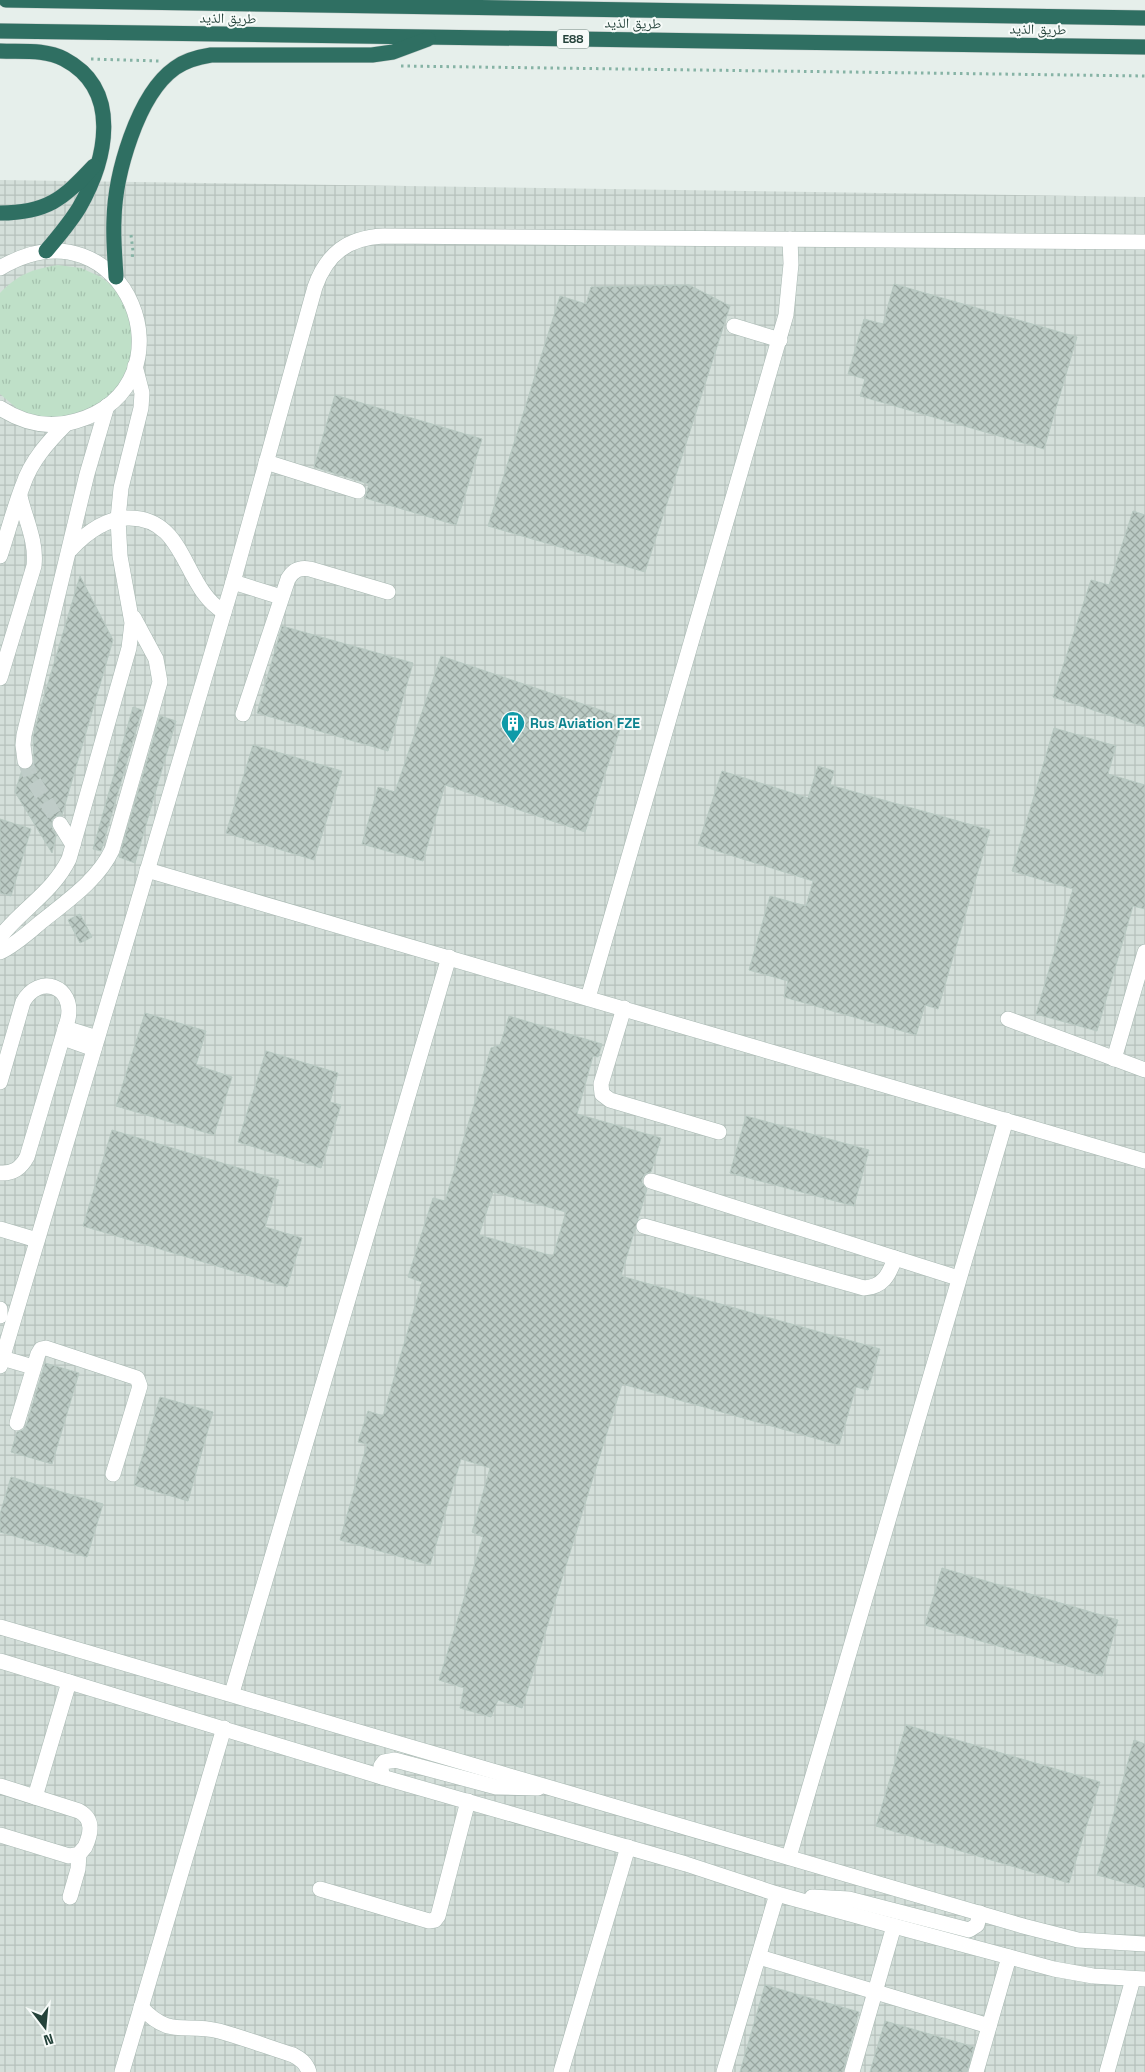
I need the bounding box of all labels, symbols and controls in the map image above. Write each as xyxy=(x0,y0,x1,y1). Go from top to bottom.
street label: طريق الذيد xyxy=(199,9,256,28)
street label: طريق الذيد xyxy=(604,14,661,33)
street label: طريق الذيد xyxy=(1009,20,1066,39)
road number: E88 xyxy=(557,30,589,48)
building icon: Rus Aviation FZE xyxy=(500,710,526,744)
place label: Rus Aviation FZE xyxy=(530,714,640,732)
north arrow xyxy=(20,2002,70,2052)
text: N xyxy=(42,2030,56,2049)

